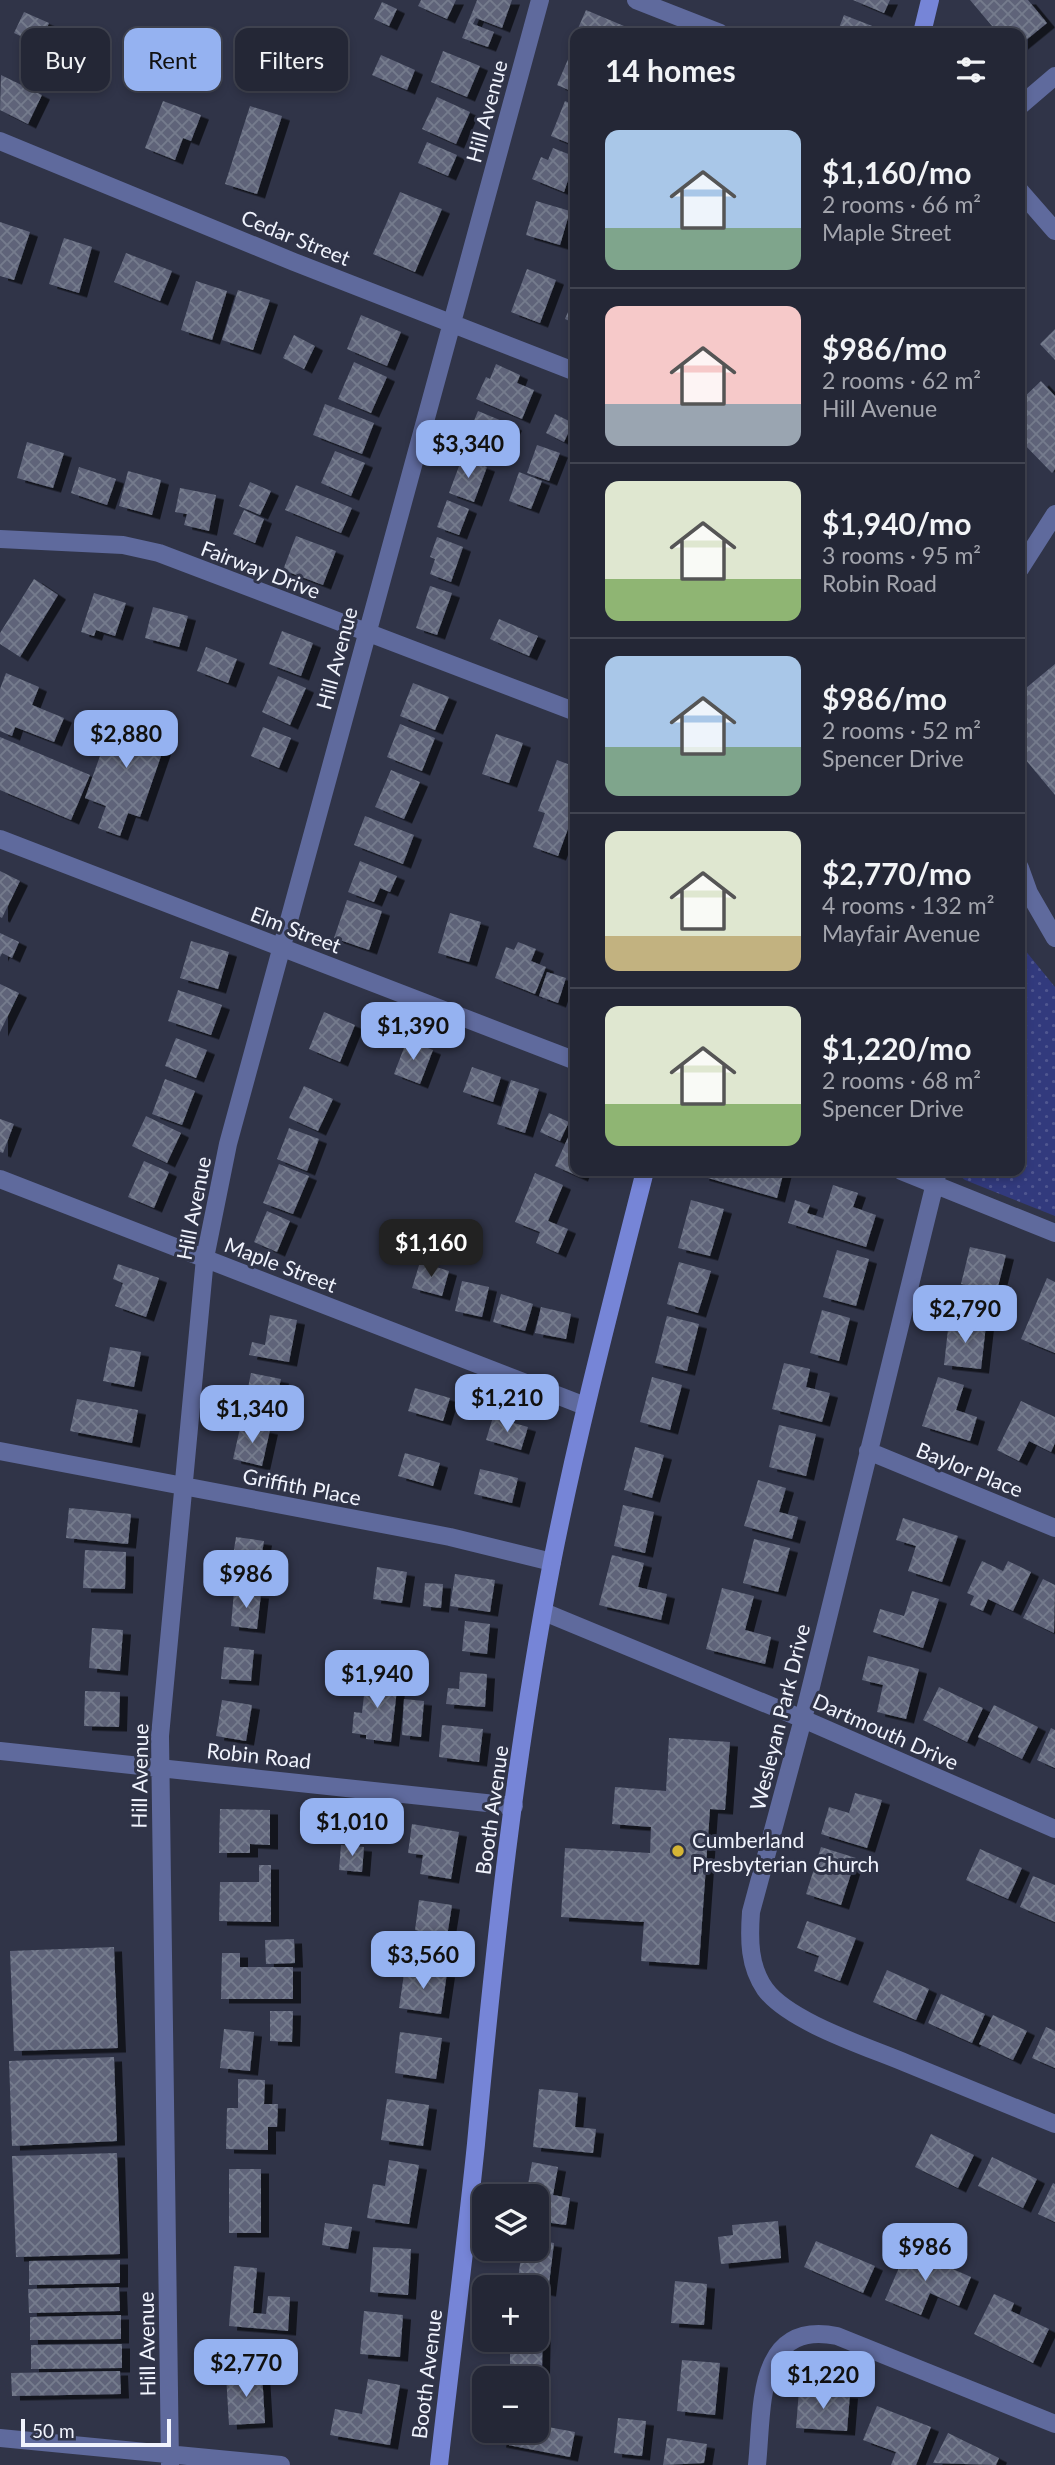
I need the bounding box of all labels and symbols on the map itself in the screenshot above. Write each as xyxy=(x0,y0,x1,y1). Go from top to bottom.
street label: Hill Avenue xyxy=(460,57,512,165)
street label: Cedar Street xyxy=(238,204,354,270)
pin: $3,340 xyxy=(411,420,525,480)
street label: Fairway Drive xyxy=(198,535,324,603)
street label: Hill Avenue xyxy=(310,604,362,712)
pin: $2,880 xyxy=(69,710,183,770)
street label: Elm Street xyxy=(247,900,345,958)
pin: $1,390 xyxy=(356,1002,470,1062)
street label: Hill Avenue xyxy=(171,1154,215,1262)
pin: $1,160 xyxy=(374,1220,488,1279)
street label: Maple Street xyxy=(221,1231,341,1297)
pin: $2,790 xyxy=(908,1286,1022,1345)
pin: $1,210 xyxy=(450,1374,564,1434)
pin: $1,340 xyxy=(195,1386,309,1445)
street label: Baylor Place xyxy=(913,1436,1027,1502)
street label: Griffith Place xyxy=(241,1462,363,1510)
pin: $986 xyxy=(205,1550,287,1610)
street label: Wesleyan Park Drive xyxy=(744,1621,814,1813)
pin: $1,940 xyxy=(320,1650,434,1710)
street label: Dartmouth Drive xyxy=(809,1688,963,1774)
street label: Hill Avenue xyxy=(126,1723,152,1829)
street label: Robin Road xyxy=(206,1737,312,1773)
street label: Booth Avenue xyxy=(470,1744,512,1876)
pin: $1,010 xyxy=(295,1798,409,1858)
place label: Cumberland Presbyterian Church xyxy=(692,1827,879,1876)
marker: Cumberland Presbyterian Church xyxy=(670,1843,686,1859)
pin: $3,560 xyxy=(366,1932,480,1991)
pin: $986 xyxy=(884,2224,966,2283)
street label: Hill Avenue xyxy=(133,2291,159,2397)
street label: Booth Avenue xyxy=(406,2308,446,2440)
pin: $2,770 xyxy=(189,2340,303,2399)
pin: $1,220 xyxy=(766,2352,880,2411)
scale bar xyxy=(21,2416,172,2448)

